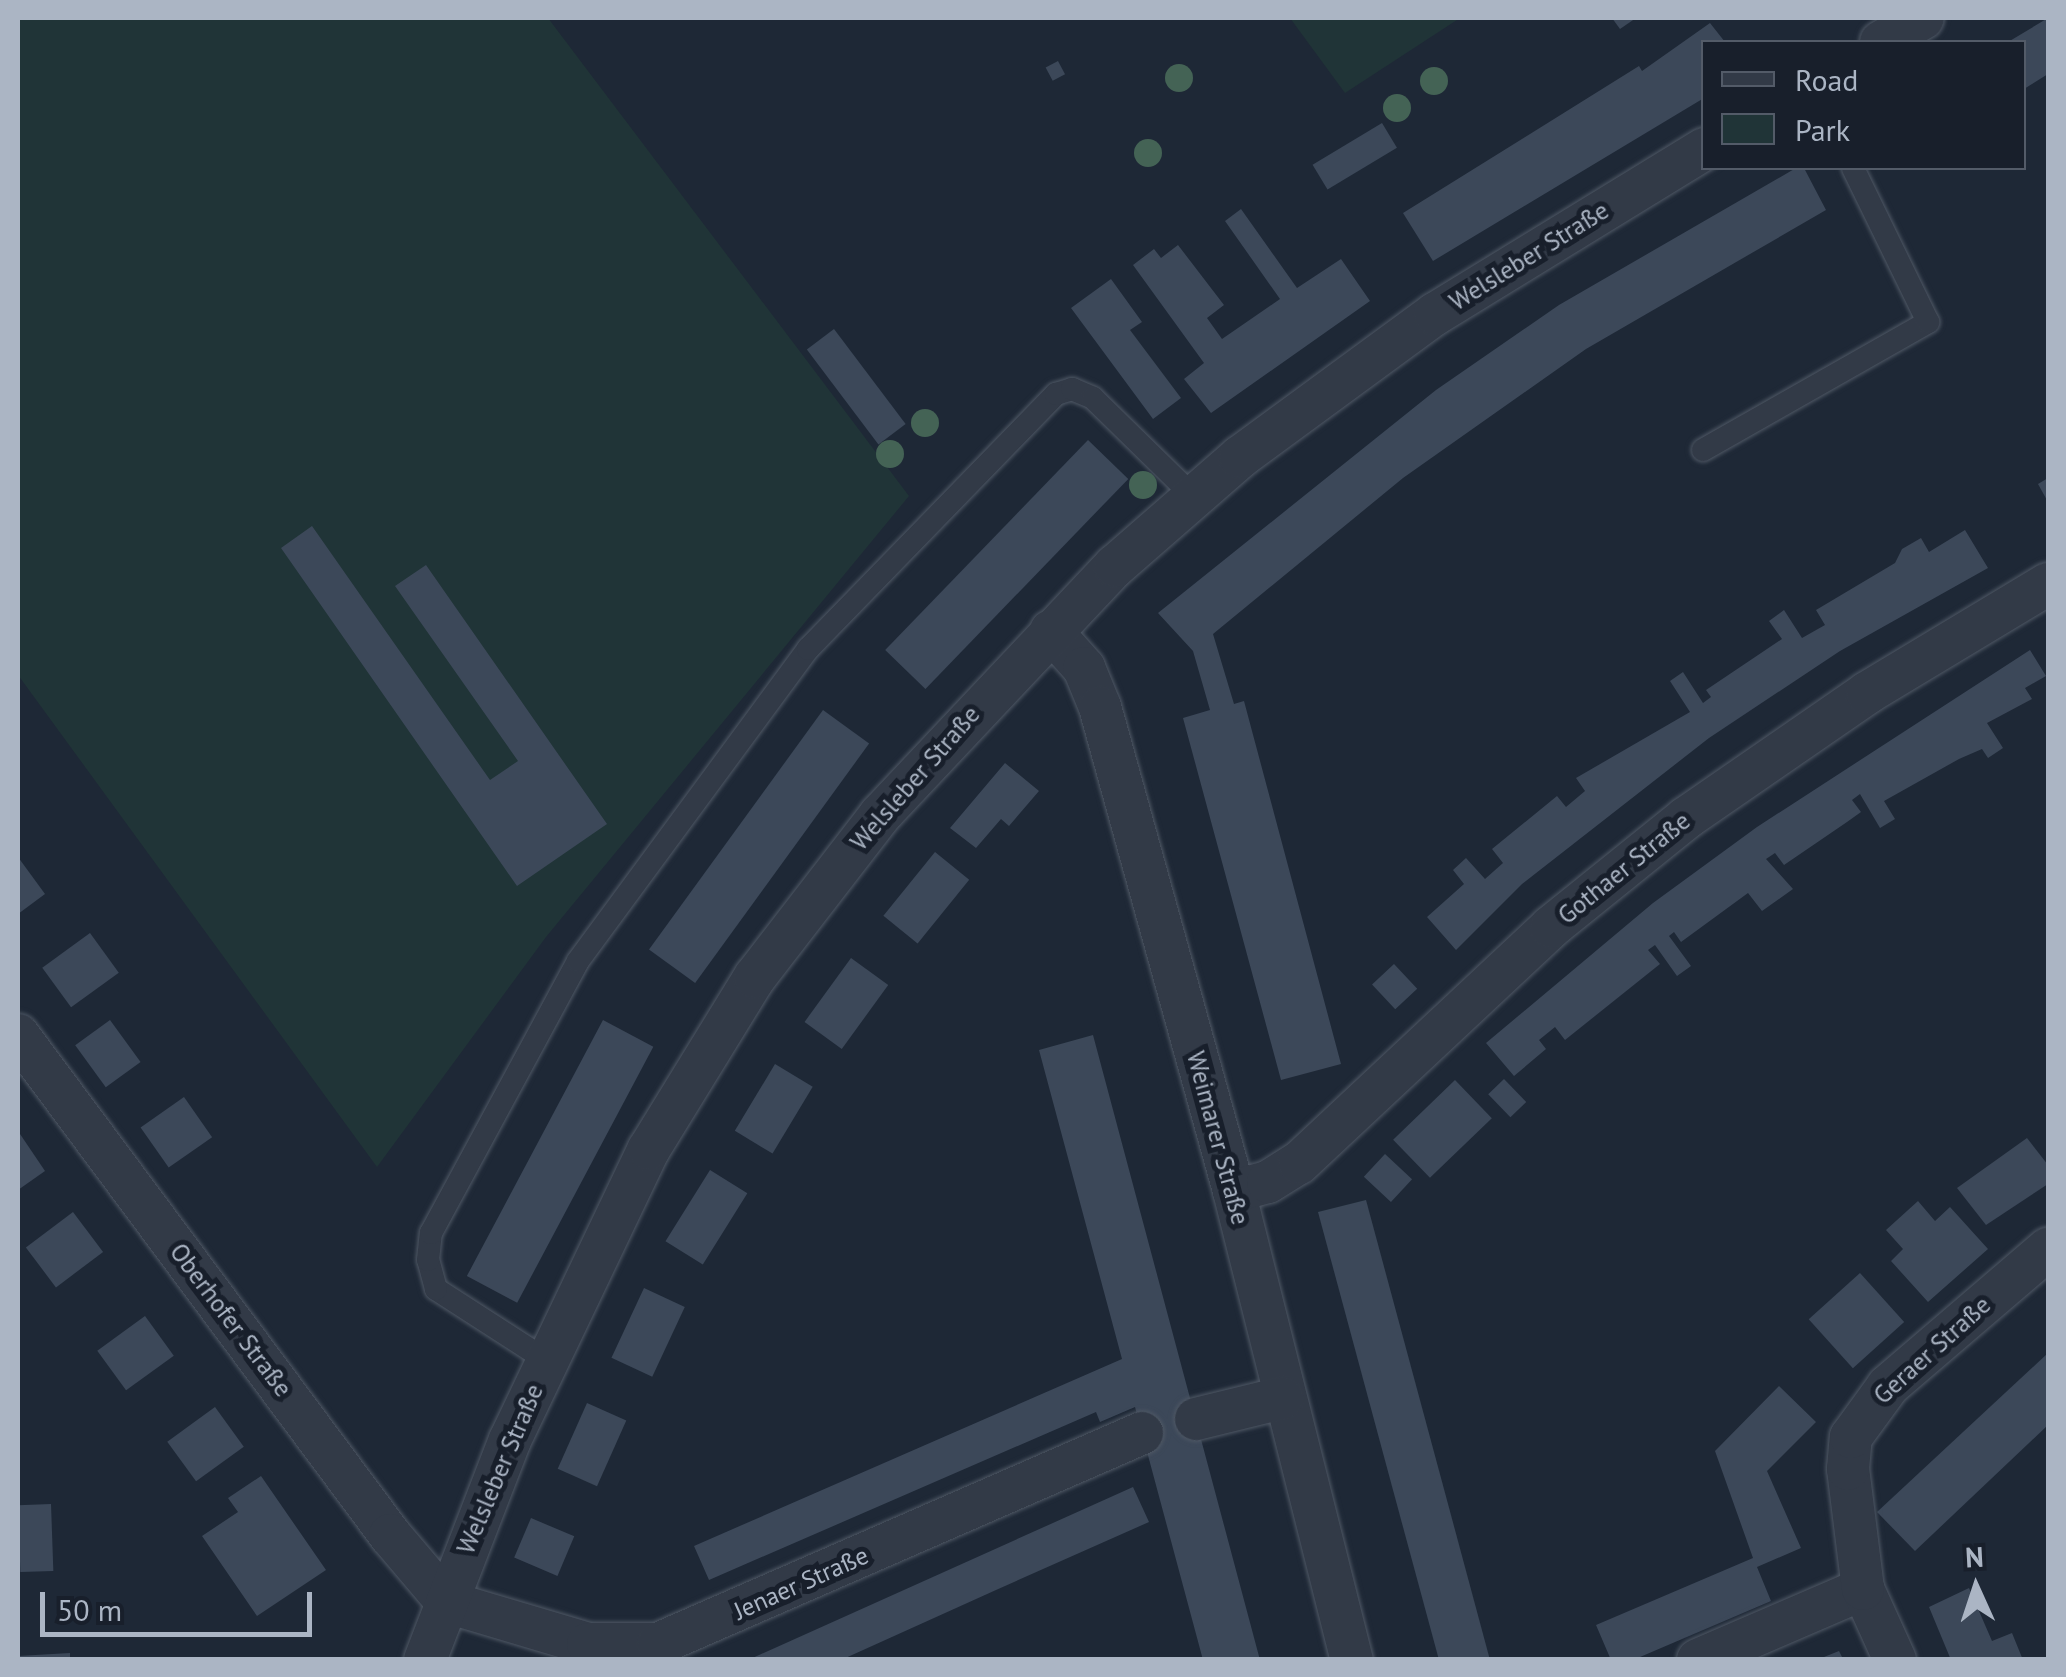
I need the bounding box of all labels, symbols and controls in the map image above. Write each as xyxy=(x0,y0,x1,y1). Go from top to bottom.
legend xyxy=(1701,40,2026,170)
text: Road xyxy=(1795,60,1859,99)
text: Park xyxy=(1795,110,1850,149)
street label: Welsleber Straße xyxy=(1444,195,1614,317)
street label: Welsleber Straße xyxy=(844,700,986,856)
street label: Gothaer Straße xyxy=(1552,806,1696,930)
street label: Weimarer Straße xyxy=(1180,1048,1256,1228)
street label: Oberhofer Straße xyxy=(164,1237,298,1403)
street label: Geraer Straße xyxy=(1867,1290,1997,1410)
street label: Welsleber Straße xyxy=(451,1380,549,1558)
north arrow xyxy=(1926,1537,2026,1637)
text: N xyxy=(1964,1538,1985,1575)
street label: Jenaer Straße xyxy=(729,1540,873,1626)
scale bar xyxy=(45,1572,318,1634)
text: 50 m xyxy=(57,1590,122,1629)

